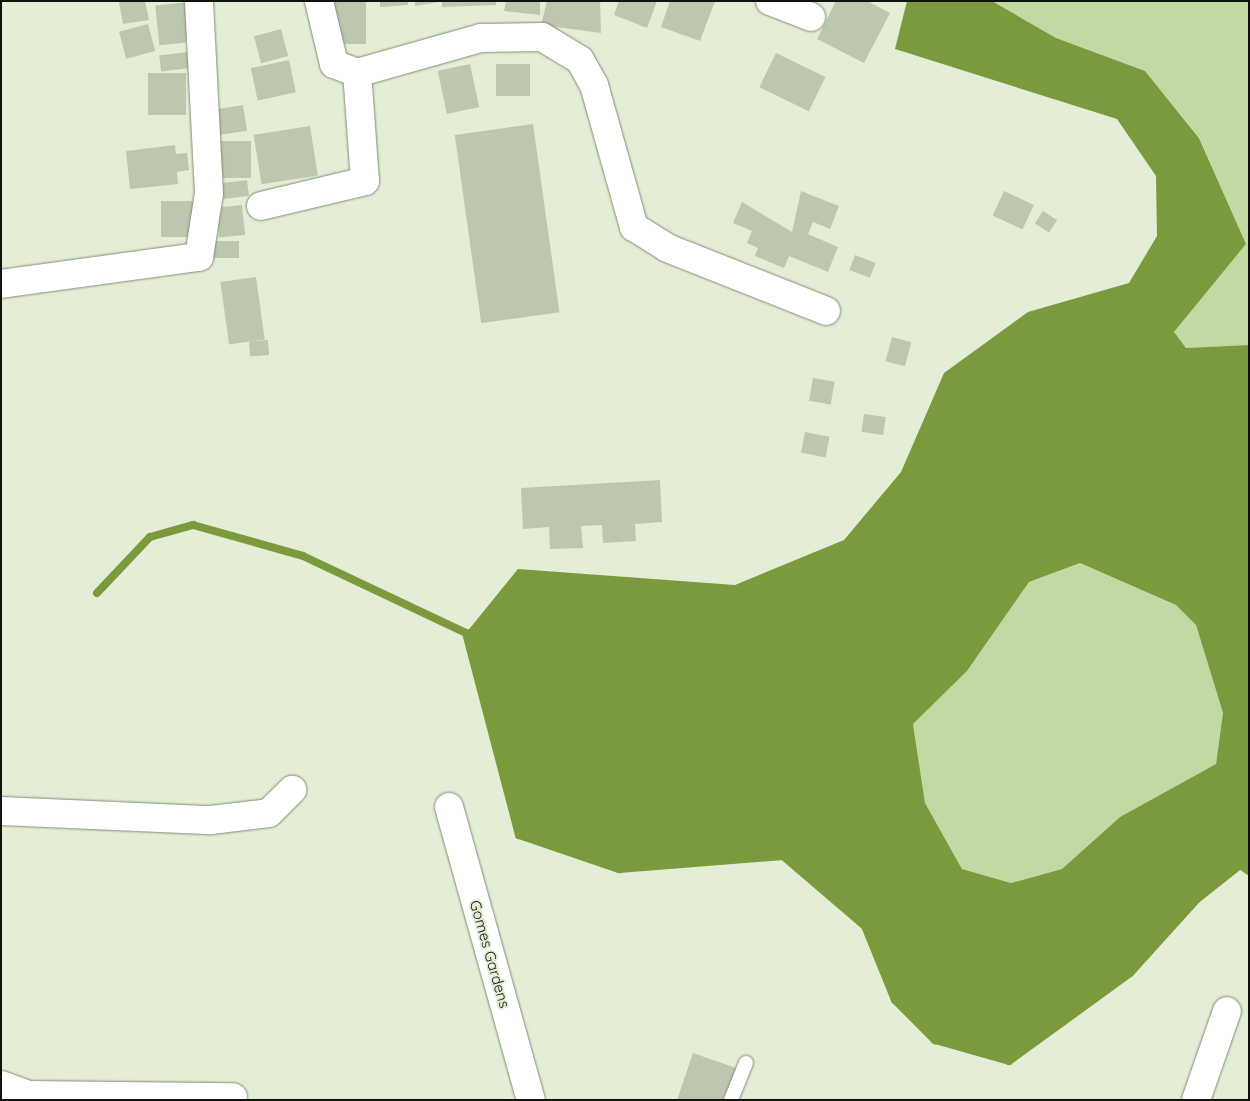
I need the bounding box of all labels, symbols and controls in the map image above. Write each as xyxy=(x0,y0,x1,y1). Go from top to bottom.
street label: Gomes Gardens xyxy=(466,898,514,1010)

